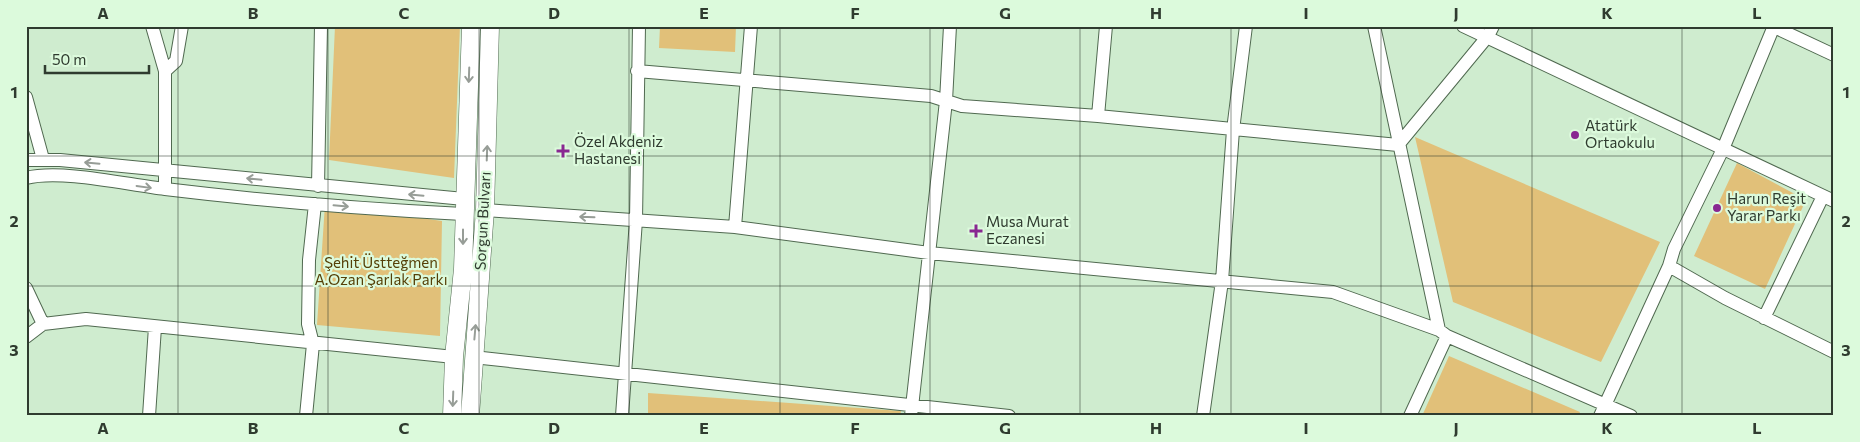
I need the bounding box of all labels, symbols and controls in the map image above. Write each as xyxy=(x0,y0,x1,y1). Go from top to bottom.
text: A xyxy=(97,3,109,22)
text: B xyxy=(248,3,259,22)
text: C xyxy=(399,3,410,22)
text: D xyxy=(548,3,560,22)
text: E xyxy=(699,3,709,22)
text: F xyxy=(850,3,860,22)
text: G xyxy=(999,3,1011,22)
text: H xyxy=(1150,3,1162,22)
text: I xyxy=(1303,3,1309,22)
text: J xyxy=(1453,3,1459,22)
text: K xyxy=(1601,3,1613,22)
text: L xyxy=(1752,3,1762,22)
scale bar xyxy=(45,42,149,74)
text: 50 m xyxy=(52,50,86,68)
one-way arrow xyxy=(464,66,474,83)
text: 1 xyxy=(10,82,18,101)
text: 1 xyxy=(1842,82,1850,101)
place label: Atatürk Ortaokulu xyxy=(1585,116,1655,151)
marker: Atatürk Ortaokulu xyxy=(1569,129,1581,141)
place label: Özel Akdeniz Hastanesi xyxy=(574,132,663,167)
marker: Özel Akdeniz Hastanesi xyxy=(556,144,570,158)
one-way arrow xyxy=(482,145,491,161)
one-way arrow xyxy=(84,158,100,167)
street label: Sorgun Bulvarı xyxy=(470,171,494,271)
one-way arrow xyxy=(246,174,262,184)
one-way arrow xyxy=(136,182,152,192)
place label: Harun Reşit Yarar Parkı xyxy=(1727,189,1806,224)
one-way arrow xyxy=(408,190,424,199)
one-way arrow xyxy=(332,201,348,211)
marker: Harun Reşit Yarar Parkı xyxy=(1711,202,1723,214)
text: 2 xyxy=(9,211,19,230)
text: 2 xyxy=(1841,211,1851,230)
one-way arrow xyxy=(579,212,596,222)
place label: Musa Murat Eczanesi xyxy=(986,212,1069,247)
marker: Musa Murat Eczanesi xyxy=(970,225,982,237)
one-way arrow xyxy=(458,229,468,245)
park label: Şehit Üstteğmen A.Ozan Şarlak Parkı xyxy=(314,253,448,288)
one-way arrow xyxy=(470,324,480,340)
text: 3 xyxy=(9,340,19,359)
text: 3 xyxy=(1841,340,1851,359)
one-way arrow xyxy=(448,391,457,407)
text: A xyxy=(97,418,109,437)
text: B xyxy=(248,418,259,437)
text: C xyxy=(399,418,410,437)
text: D xyxy=(548,418,560,437)
text: E xyxy=(699,418,709,437)
text: F xyxy=(850,418,860,437)
text: G xyxy=(999,418,1011,437)
text: H xyxy=(1150,418,1162,437)
text: I xyxy=(1303,418,1309,437)
text: J xyxy=(1453,418,1459,437)
text: K xyxy=(1601,418,1613,437)
text: L xyxy=(1752,418,1762,437)

